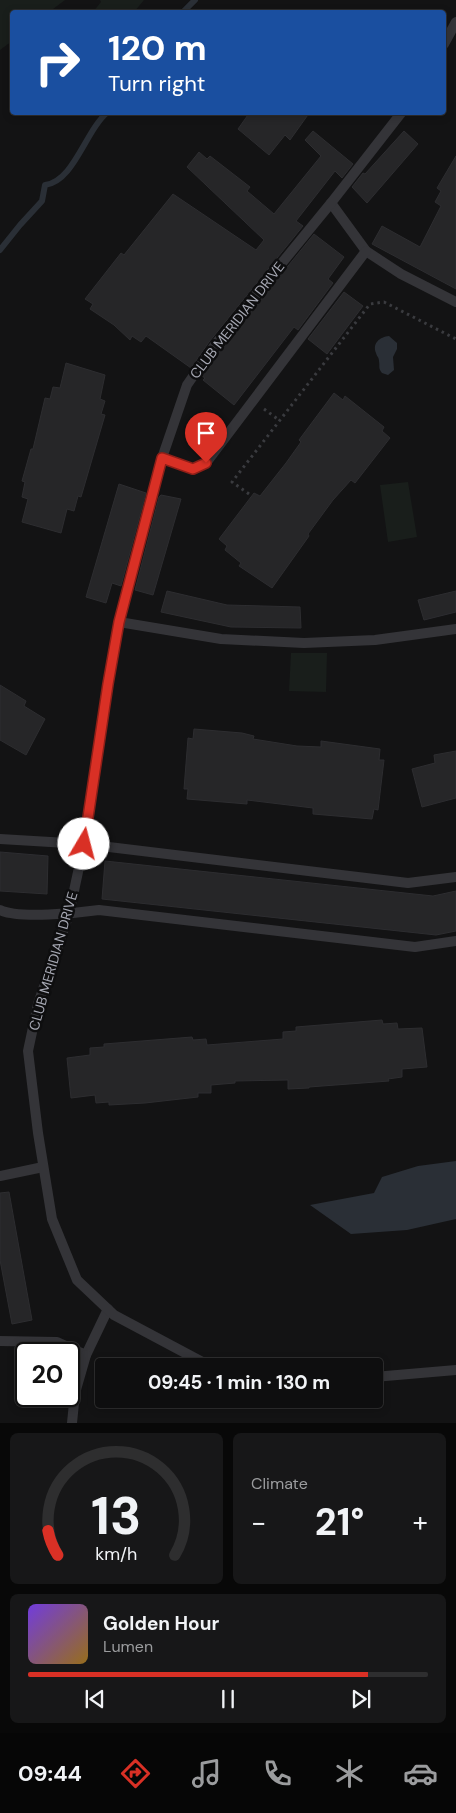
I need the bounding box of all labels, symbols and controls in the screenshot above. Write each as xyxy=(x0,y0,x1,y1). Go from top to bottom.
text: 120 m xyxy=(108,25,207,71)
icon: right xyxy=(25,30,90,95)
text: Turn right xyxy=(108,69,205,98)
street label: CLUB MERIDIAN DRIVE xyxy=(186,258,288,382)
pin xyxy=(185,412,227,463)
icon: arrive xyxy=(192,419,220,447)
position arrow xyxy=(57,817,109,869)
street label: CLUB MERIDIAN DRIVE xyxy=(25,889,81,1033)
speed limit sign: 20 xyxy=(15,1342,80,1407)
text: 09:45 · 1 min · 130 m xyxy=(148,1370,330,1395)
text: Climate xyxy=(251,1473,308,1494)
text: 13 xyxy=(91,1482,142,1550)
text: 21° xyxy=(315,1497,364,1547)
text: − xyxy=(251,1504,266,1541)
text: + xyxy=(413,1504,428,1541)
text: km/h xyxy=(95,1542,138,1566)
text: Golden Hour xyxy=(103,1611,219,1636)
text: Lumen xyxy=(103,1636,153,1657)
icon: previous xyxy=(81,1685,109,1713)
icon: pause xyxy=(214,1685,242,1713)
icon: next xyxy=(347,1685,375,1713)
icon: directions xyxy=(118,1756,153,1791)
icon: music xyxy=(189,1756,224,1791)
icon: phone xyxy=(260,1756,295,1791)
icon: climate xyxy=(332,1756,367,1791)
icon: car xyxy=(403,1756,438,1791)
text: 09:44 xyxy=(18,1759,82,1788)

